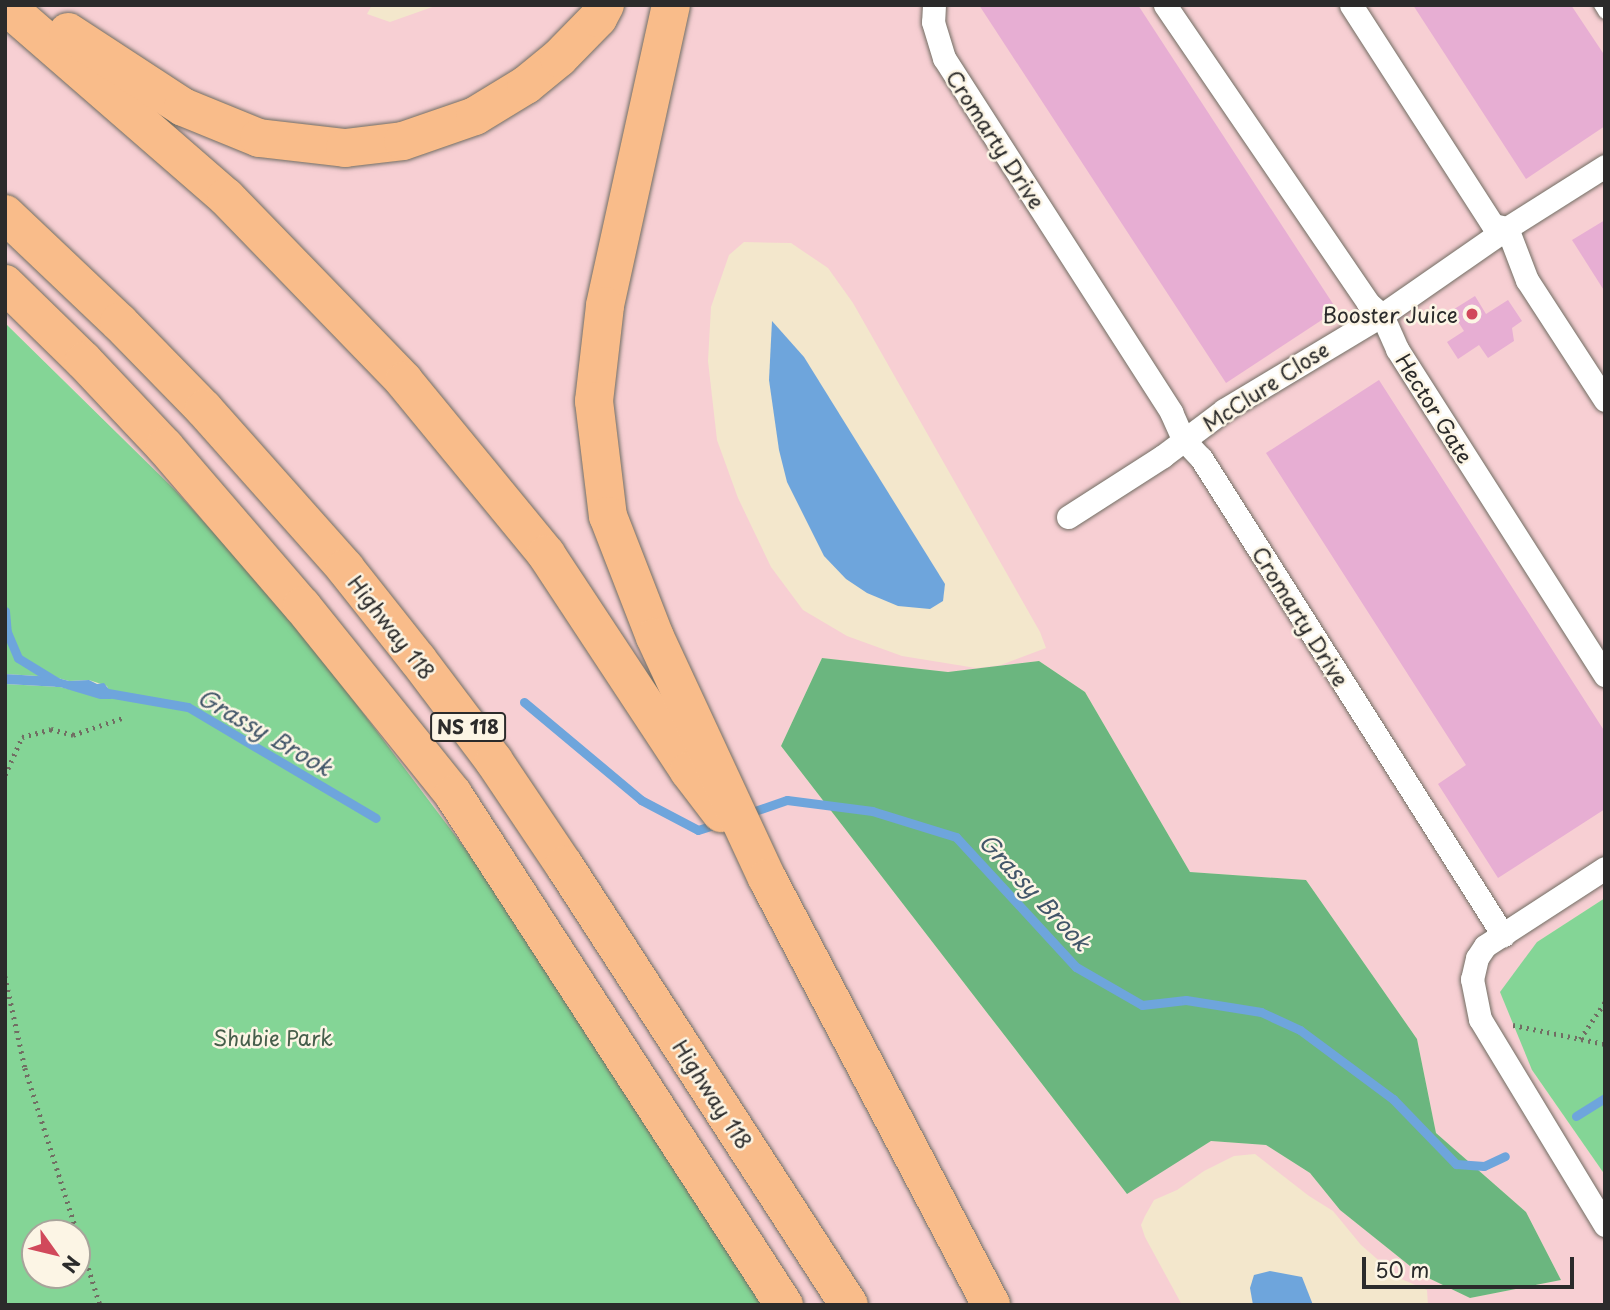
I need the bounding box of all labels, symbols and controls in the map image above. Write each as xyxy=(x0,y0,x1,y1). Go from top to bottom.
street label: Cromarty Drive xyxy=(942,65,1050,213)
place label: Booster Juice xyxy=(1321,301,1458,327)
marker: Booster Juice xyxy=(1464,306,1480,322)
street label: McClure Close xyxy=(1197,336,1333,436)
street label: Hector Gate xyxy=(1391,348,1479,468)
street label: Cromarty Drive xyxy=(1248,541,1354,691)
street label: Highway 118 xyxy=(344,570,440,684)
water label: Grassy Brook xyxy=(193,682,337,782)
road number: NS 118 xyxy=(430,712,506,742)
water label: Grassy Brook xyxy=(973,827,1097,957)
park label: Shubie Park xyxy=(212,1024,334,1050)
street label: Highway 118 xyxy=(668,1035,758,1153)
north arrow xyxy=(21,1219,91,1289)
scale bar xyxy=(1365,1244,1577,1288)
text: N xyxy=(56,1251,88,1279)
text: 50 m xyxy=(1375,1253,1429,1285)

